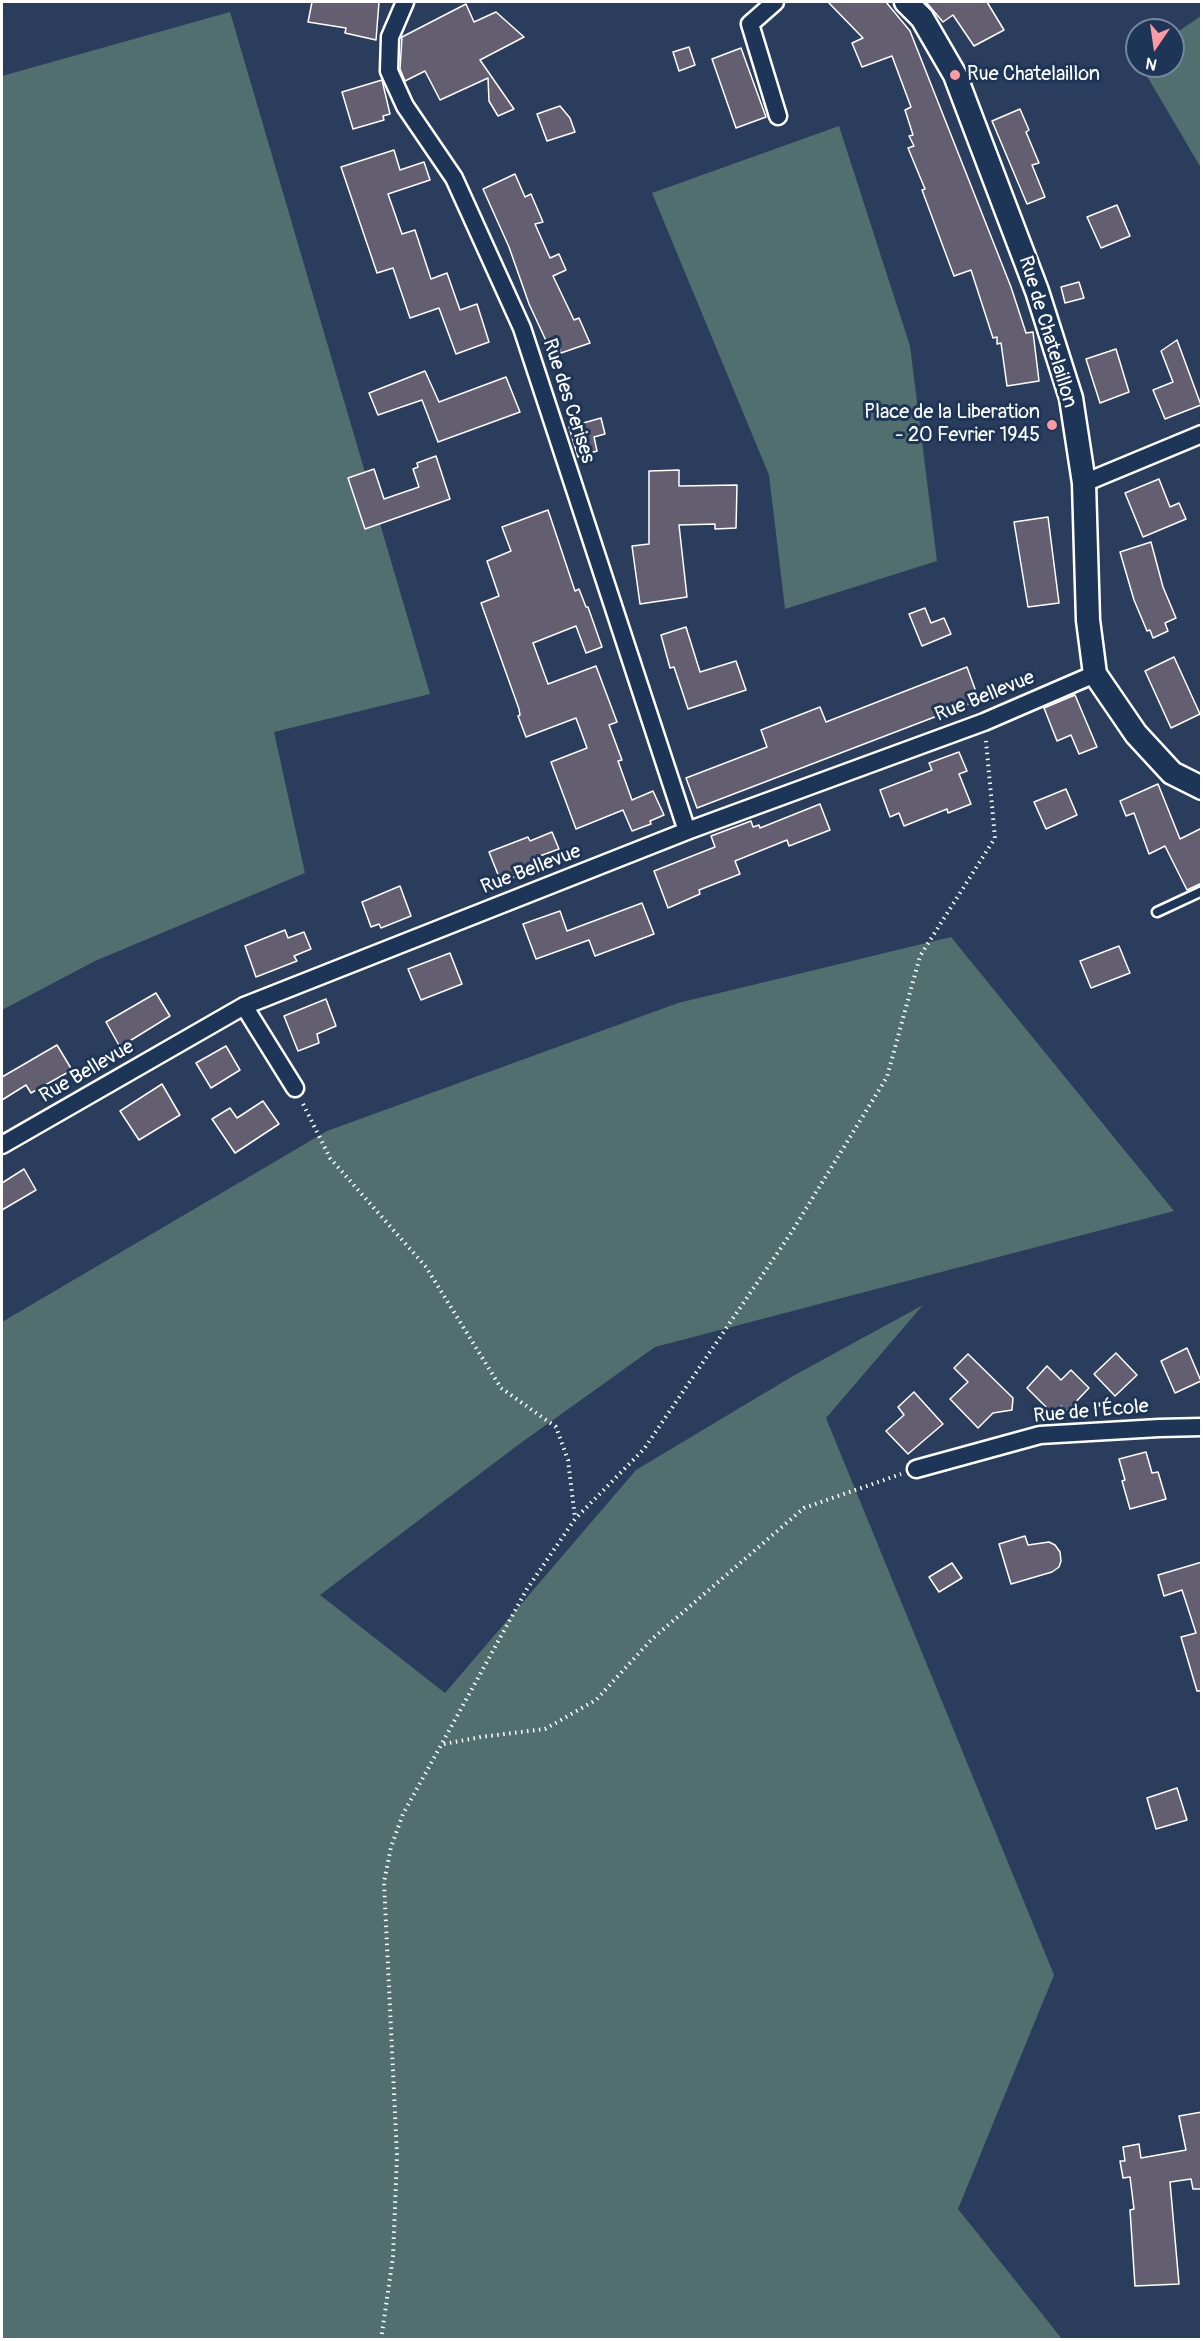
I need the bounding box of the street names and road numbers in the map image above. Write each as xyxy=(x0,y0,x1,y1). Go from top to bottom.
street label: Rue de Chatelaillon xyxy=(1013,253,1081,411)
street label: Rue des Cerises xyxy=(537,336,599,466)
street label: Rue Bellevue xyxy=(932,666,1038,728)
street label: Rue Bellevue xyxy=(478,840,584,900)
street label: Rue Bellevue xyxy=(35,1035,139,1109)
street label: Rue de l'École xyxy=(1032,1395,1150,1429)

